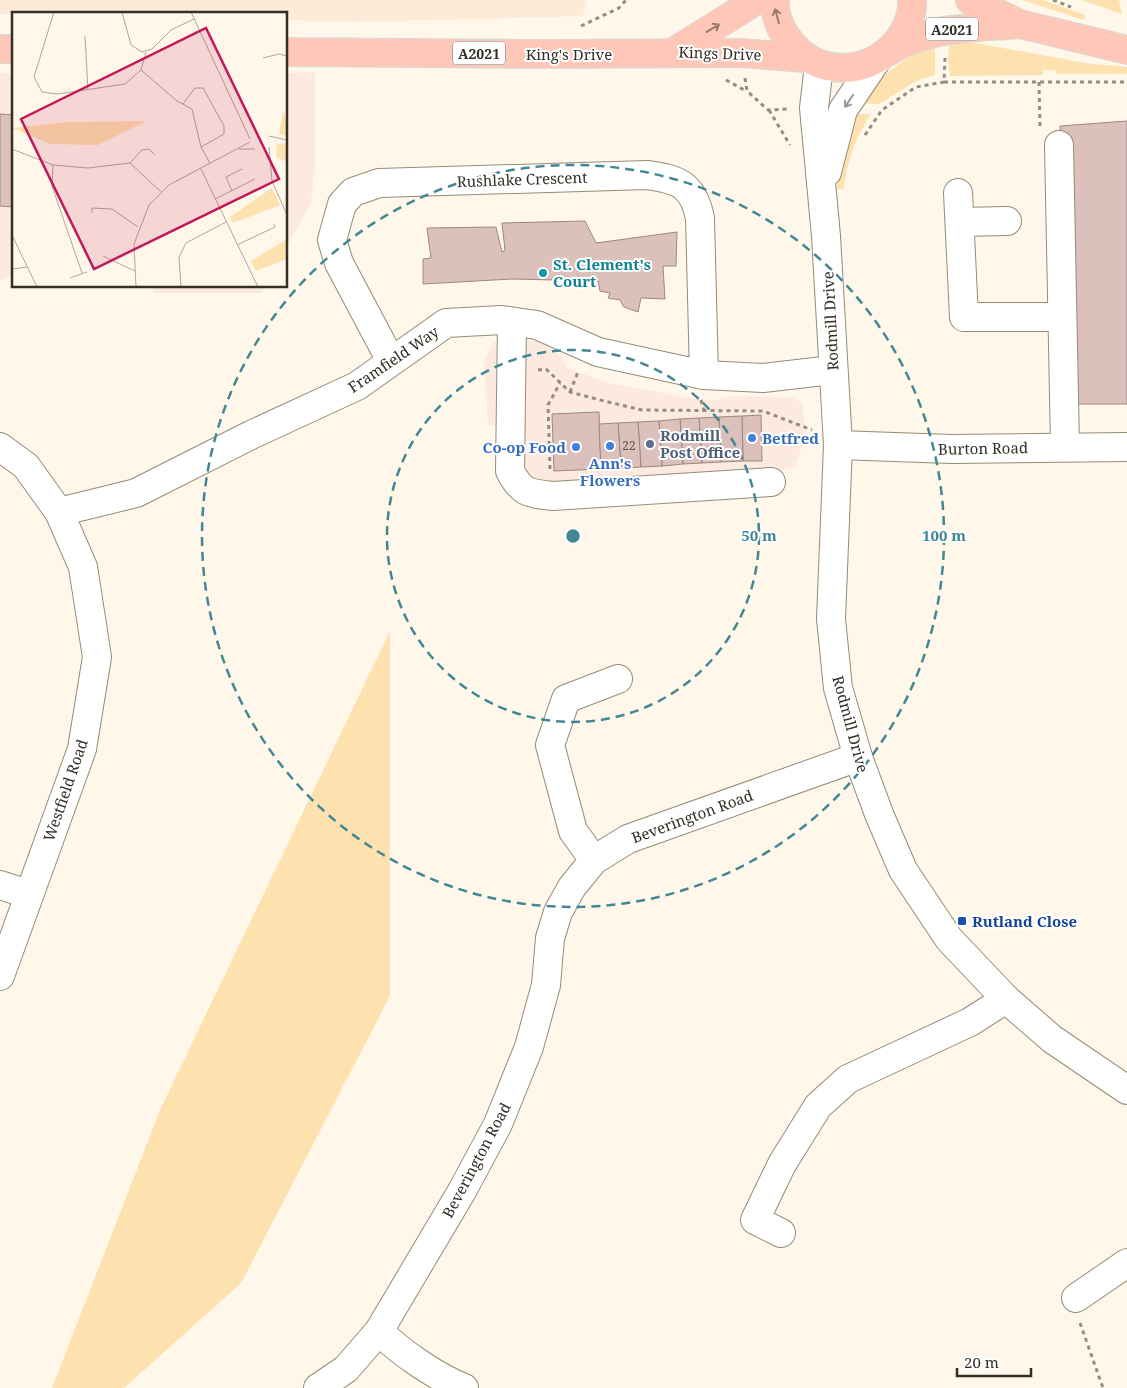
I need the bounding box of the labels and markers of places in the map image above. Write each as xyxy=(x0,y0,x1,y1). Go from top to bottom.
place label: St. Clement's Court xyxy=(553,254,651,291)
marker: St. Clement's Court xyxy=(537,267,549,279)
place label: Rodmill Post Office xyxy=(660,425,740,462)
place label: Betfred xyxy=(762,428,819,448)
marker: Betfred xyxy=(746,432,758,444)
place label: Co-op Food xyxy=(482,437,566,457)
marker: Rodmill Post Office xyxy=(644,438,656,450)
marker: Ann's Flowers xyxy=(604,440,616,452)
marker: Co-op Food xyxy=(570,441,582,453)
place label: Ann's Flowers xyxy=(580,453,640,490)
centre of rings xyxy=(564,527,582,545)
place label: Rutland Close xyxy=(972,911,1077,931)
marker: Rutland Close xyxy=(956,915,968,927)

